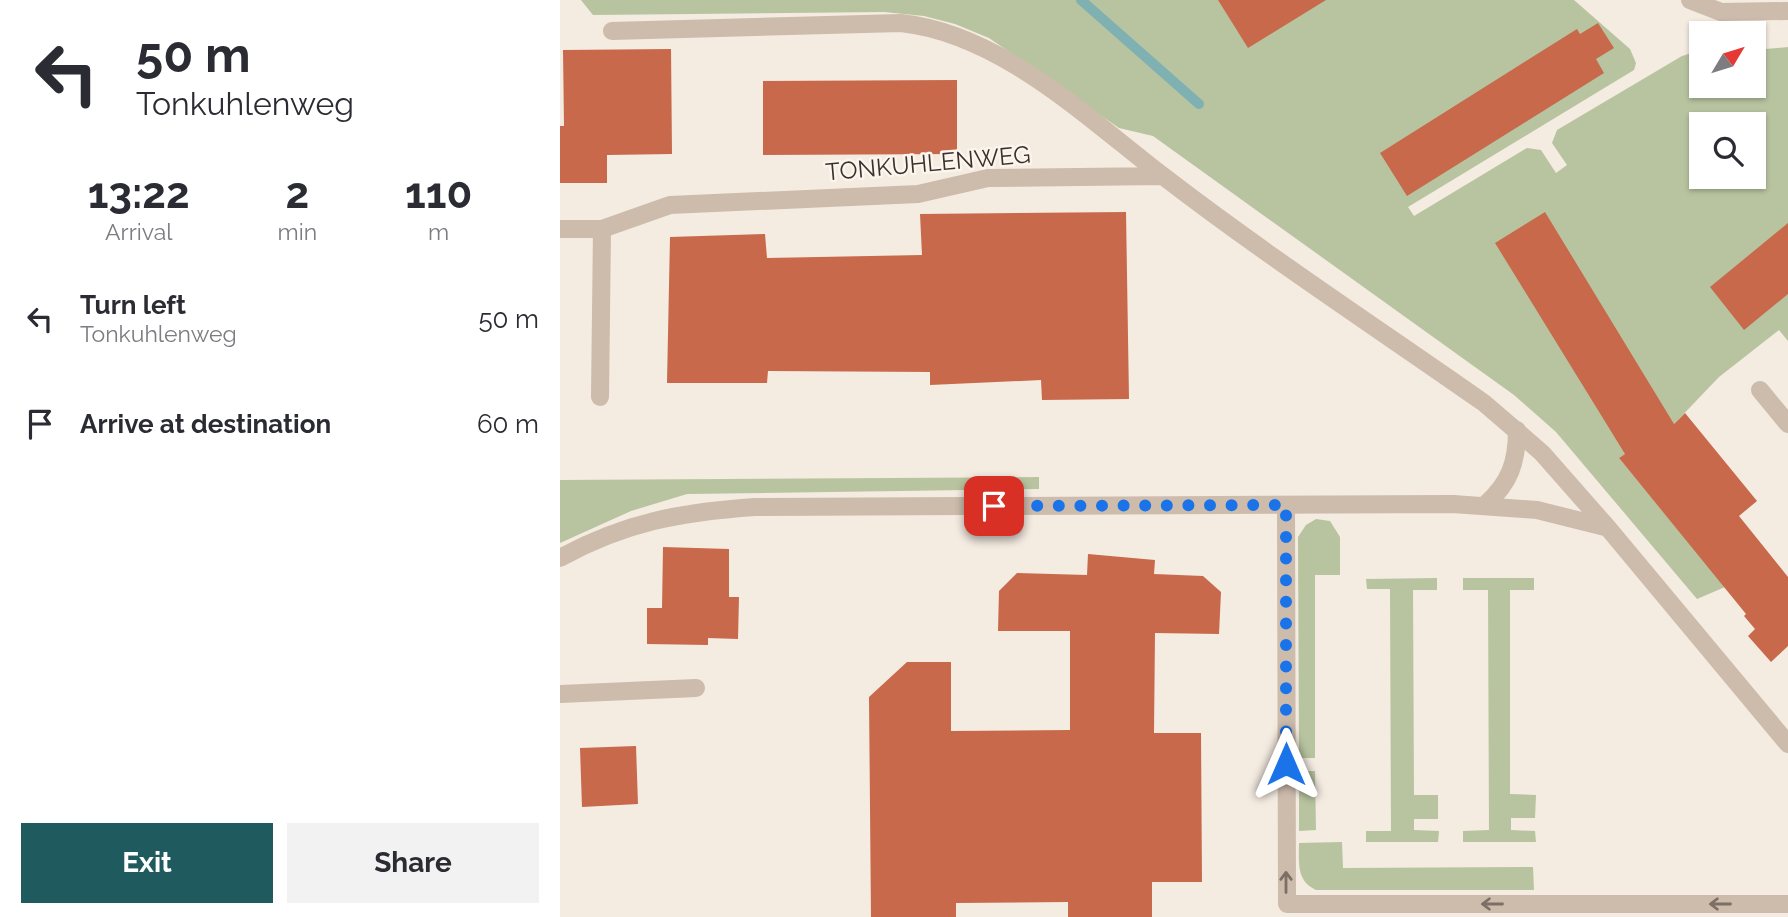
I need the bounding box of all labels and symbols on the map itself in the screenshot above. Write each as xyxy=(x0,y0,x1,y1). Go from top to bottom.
north arrow xyxy=(1689,21,1766,98)
street label: TONKUHLENWEG xyxy=(824,140,1032,186)
pin xyxy=(964,476,1024,536)
position arrow xyxy=(1249,727,1323,801)
one-way arrow xyxy=(1280,871,1293,894)
one-way arrow xyxy=(1481,897,1504,911)
one-way arrow xyxy=(1709,897,1732,911)

